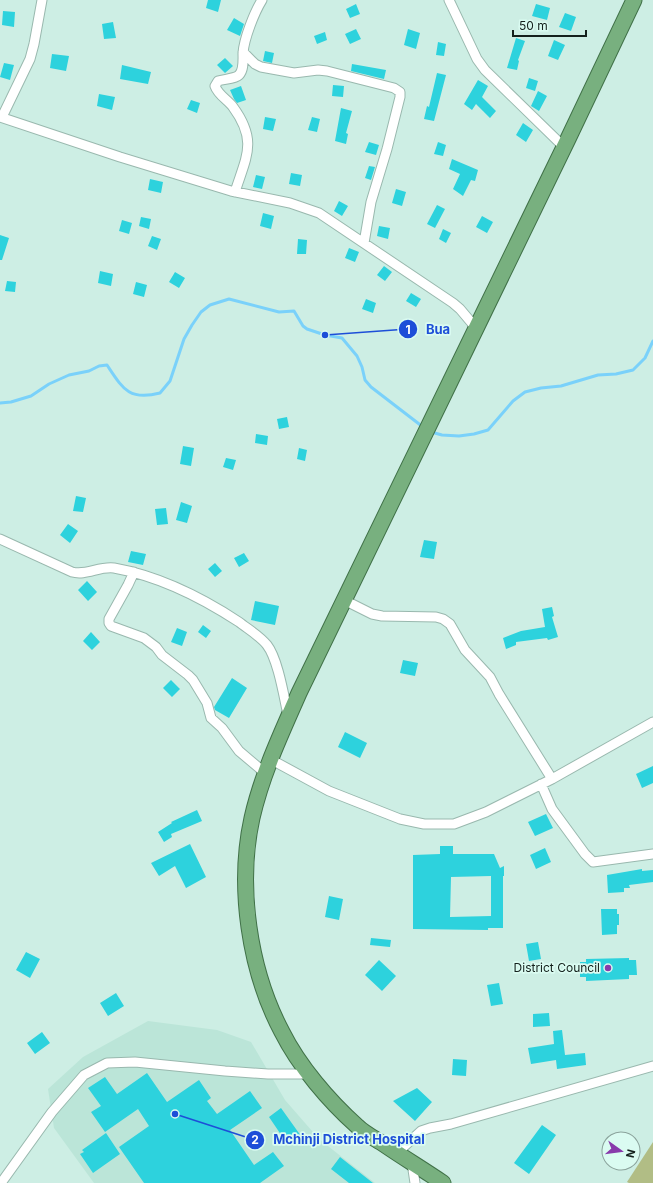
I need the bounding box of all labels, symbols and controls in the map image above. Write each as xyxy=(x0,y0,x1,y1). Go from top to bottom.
scale bar xyxy=(513,12,586,38)
text: 50 m xyxy=(519,18,548,33)
callout: Bua xyxy=(398,317,458,342)
text: Bua xyxy=(426,321,450,337)
text: 1 xyxy=(405,322,411,337)
place label: District Council xyxy=(514,960,600,975)
marker: District Council xyxy=(603,963,613,973)
callout: Mchinji District Hospital xyxy=(245,1127,433,1152)
text: Mchinji District Hospital xyxy=(273,1131,425,1147)
north arrow xyxy=(601,1131,641,1171)
text: 2 xyxy=(251,1132,259,1147)
text: N xyxy=(623,1148,639,1159)

